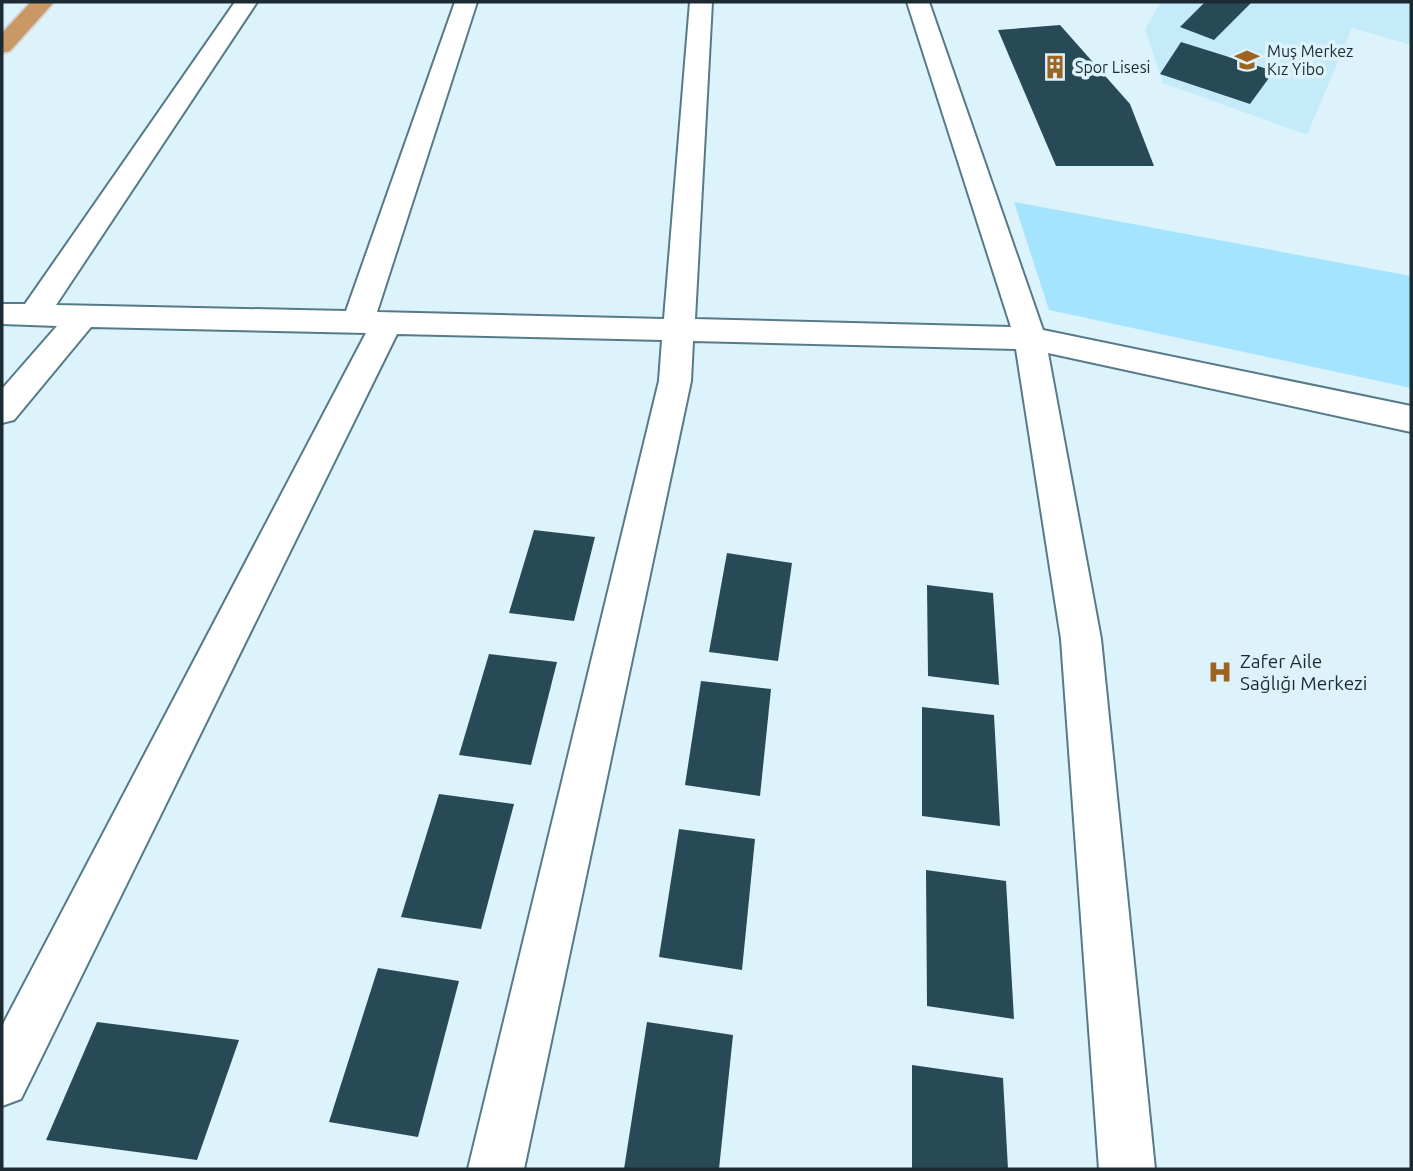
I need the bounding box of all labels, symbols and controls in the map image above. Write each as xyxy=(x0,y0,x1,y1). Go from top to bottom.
place label: Muş Merkez Kız Yibo xyxy=(1267,42,1353,78)
school or university icon: Muş Merkez Kız Yibo xyxy=(1233,46,1261,74)
building icon: Spor Lisesi xyxy=(1041,53,1069,81)
place label: Spor Lisesi xyxy=(1075,58,1150,76)
place label: Zafer Aile Sağlığı Merkezi xyxy=(1240,650,1367,694)
hospital icon: Zafer Aile Sağlığı Merkezi xyxy=(1206,658,1234,686)

